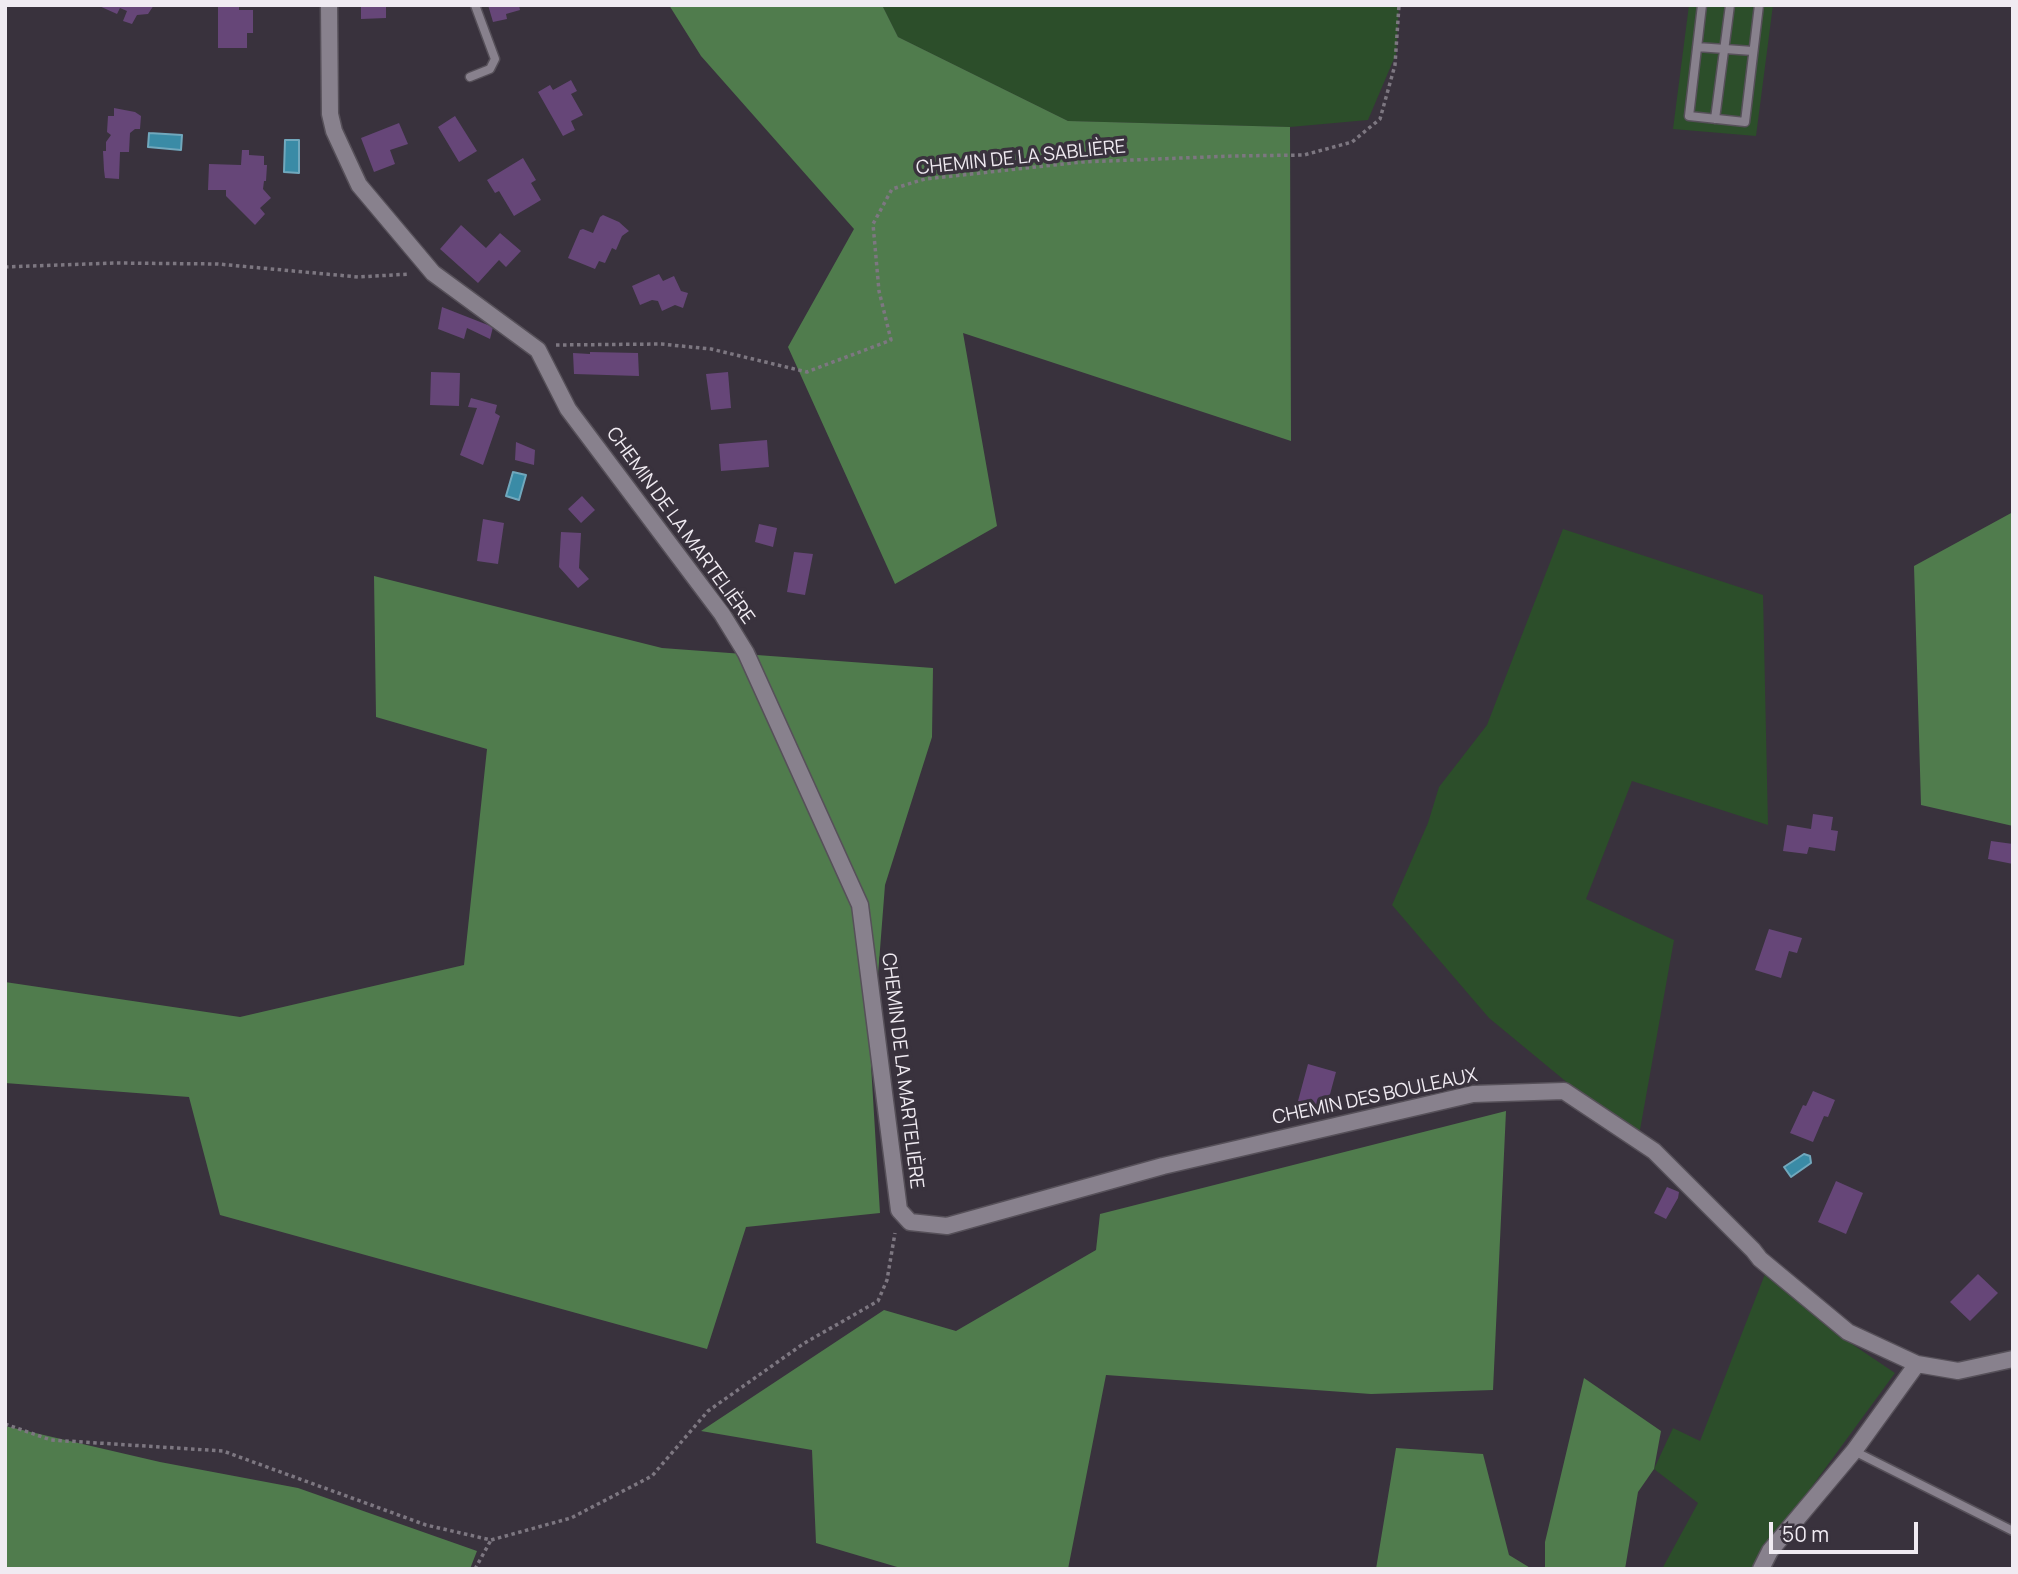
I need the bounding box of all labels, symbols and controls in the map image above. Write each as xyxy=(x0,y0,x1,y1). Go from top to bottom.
street label: CHEMIN DE LA SABLIÈRE xyxy=(915,136,1127,180)
street label: CHEMIN DE LA MARTELIÈRE xyxy=(601,423,759,629)
street label: CHEMIN DE LA MARTELIÈRE xyxy=(876,952,928,1190)
street label: CHEMIN DES BOULEAUX xyxy=(1270,1064,1480,1130)
scale bar xyxy=(1773,1508,1922,1552)
text: 50 m xyxy=(1782,1520,1829,1548)

